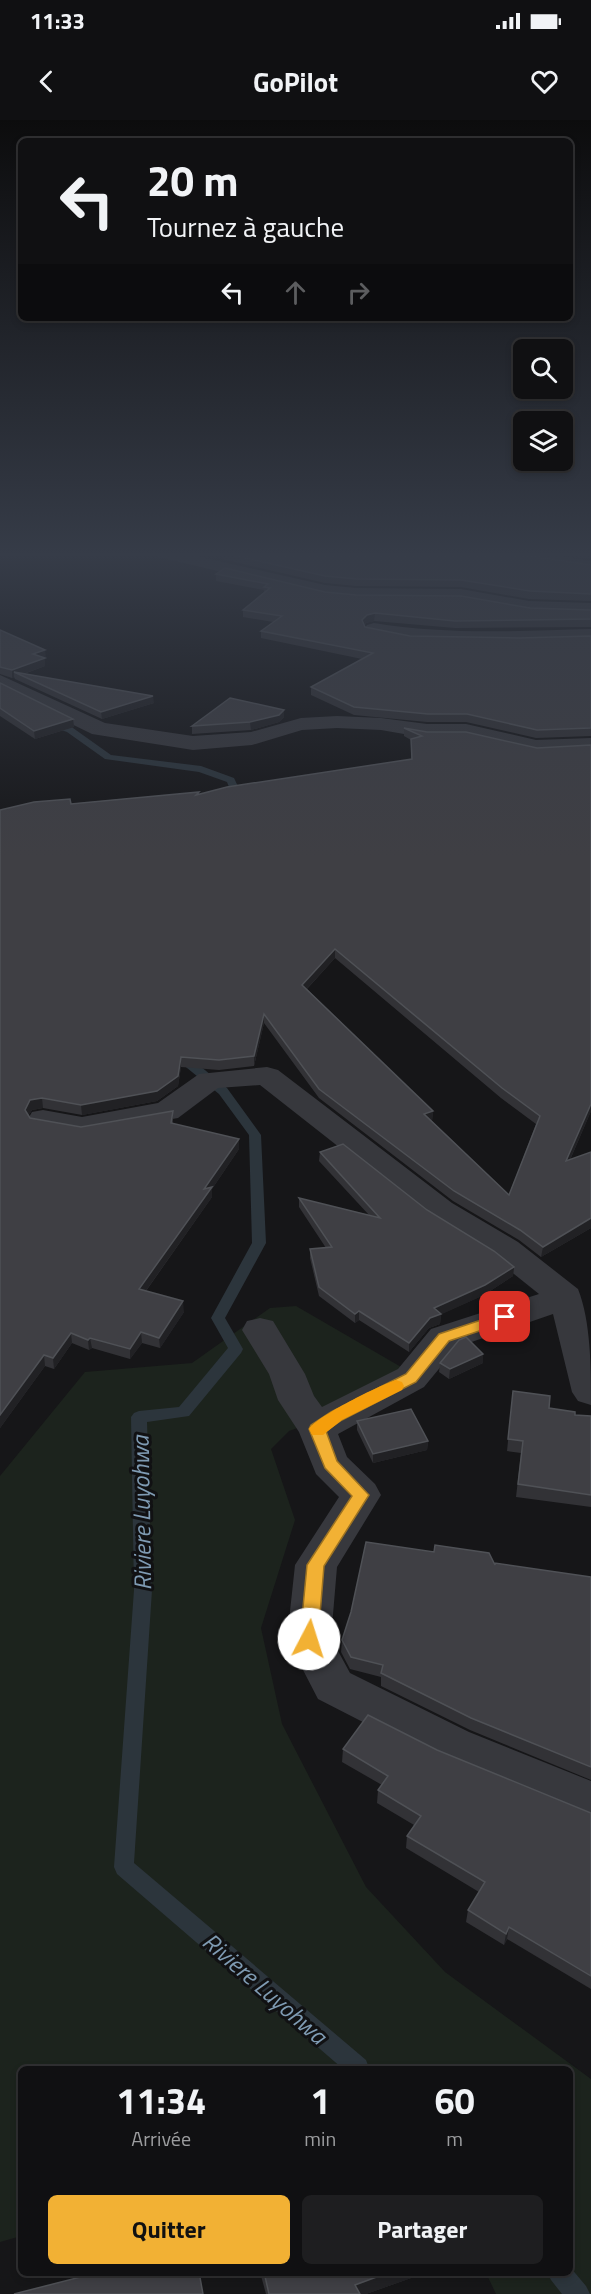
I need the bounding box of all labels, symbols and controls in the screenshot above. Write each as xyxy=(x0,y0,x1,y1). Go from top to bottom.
text: 11:33 xyxy=(30,4,85,38)
text: GoPilot xyxy=(253,61,338,102)
icon: back xyxy=(30,65,63,98)
icon: heart xyxy=(528,65,561,98)
text: 20 m xyxy=(147,148,239,212)
icon: left xyxy=(48,162,126,240)
text: Tournez à gauche xyxy=(147,206,344,247)
icon: left xyxy=(216,276,249,309)
icon: ahead xyxy=(279,276,312,309)
icon: right xyxy=(342,276,375,309)
map controls xyxy=(513,339,573,471)
button: search xyxy=(513,339,573,399)
button: layers xyxy=(513,411,573,471)
pin xyxy=(479,1291,530,1342)
icon: arrive xyxy=(488,1300,521,1333)
water label: Riviere Luyohwa xyxy=(122,1433,160,1591)
position arrow xyxy=(277,1607,341,1671)
water label: Riviere Luyohwa xyxy=(195,1924,337,2054)
text: 11:34 xyxy=(116,2073,206,2128)
text: 1 xyxy=(310,2073,330,2128)
text: 60 xyxy=(434,2073,475,2128)
text: Arrivée xyxy=(131,2123,191,2154)
text: min xyxy=(304,2123,336,2154)
text: m xyxy=(446,2123,463,2154)
button: Quitter xyxy=(48,2195,290,2264)
button: Partager xyxy=(302,2195,543,2264)

